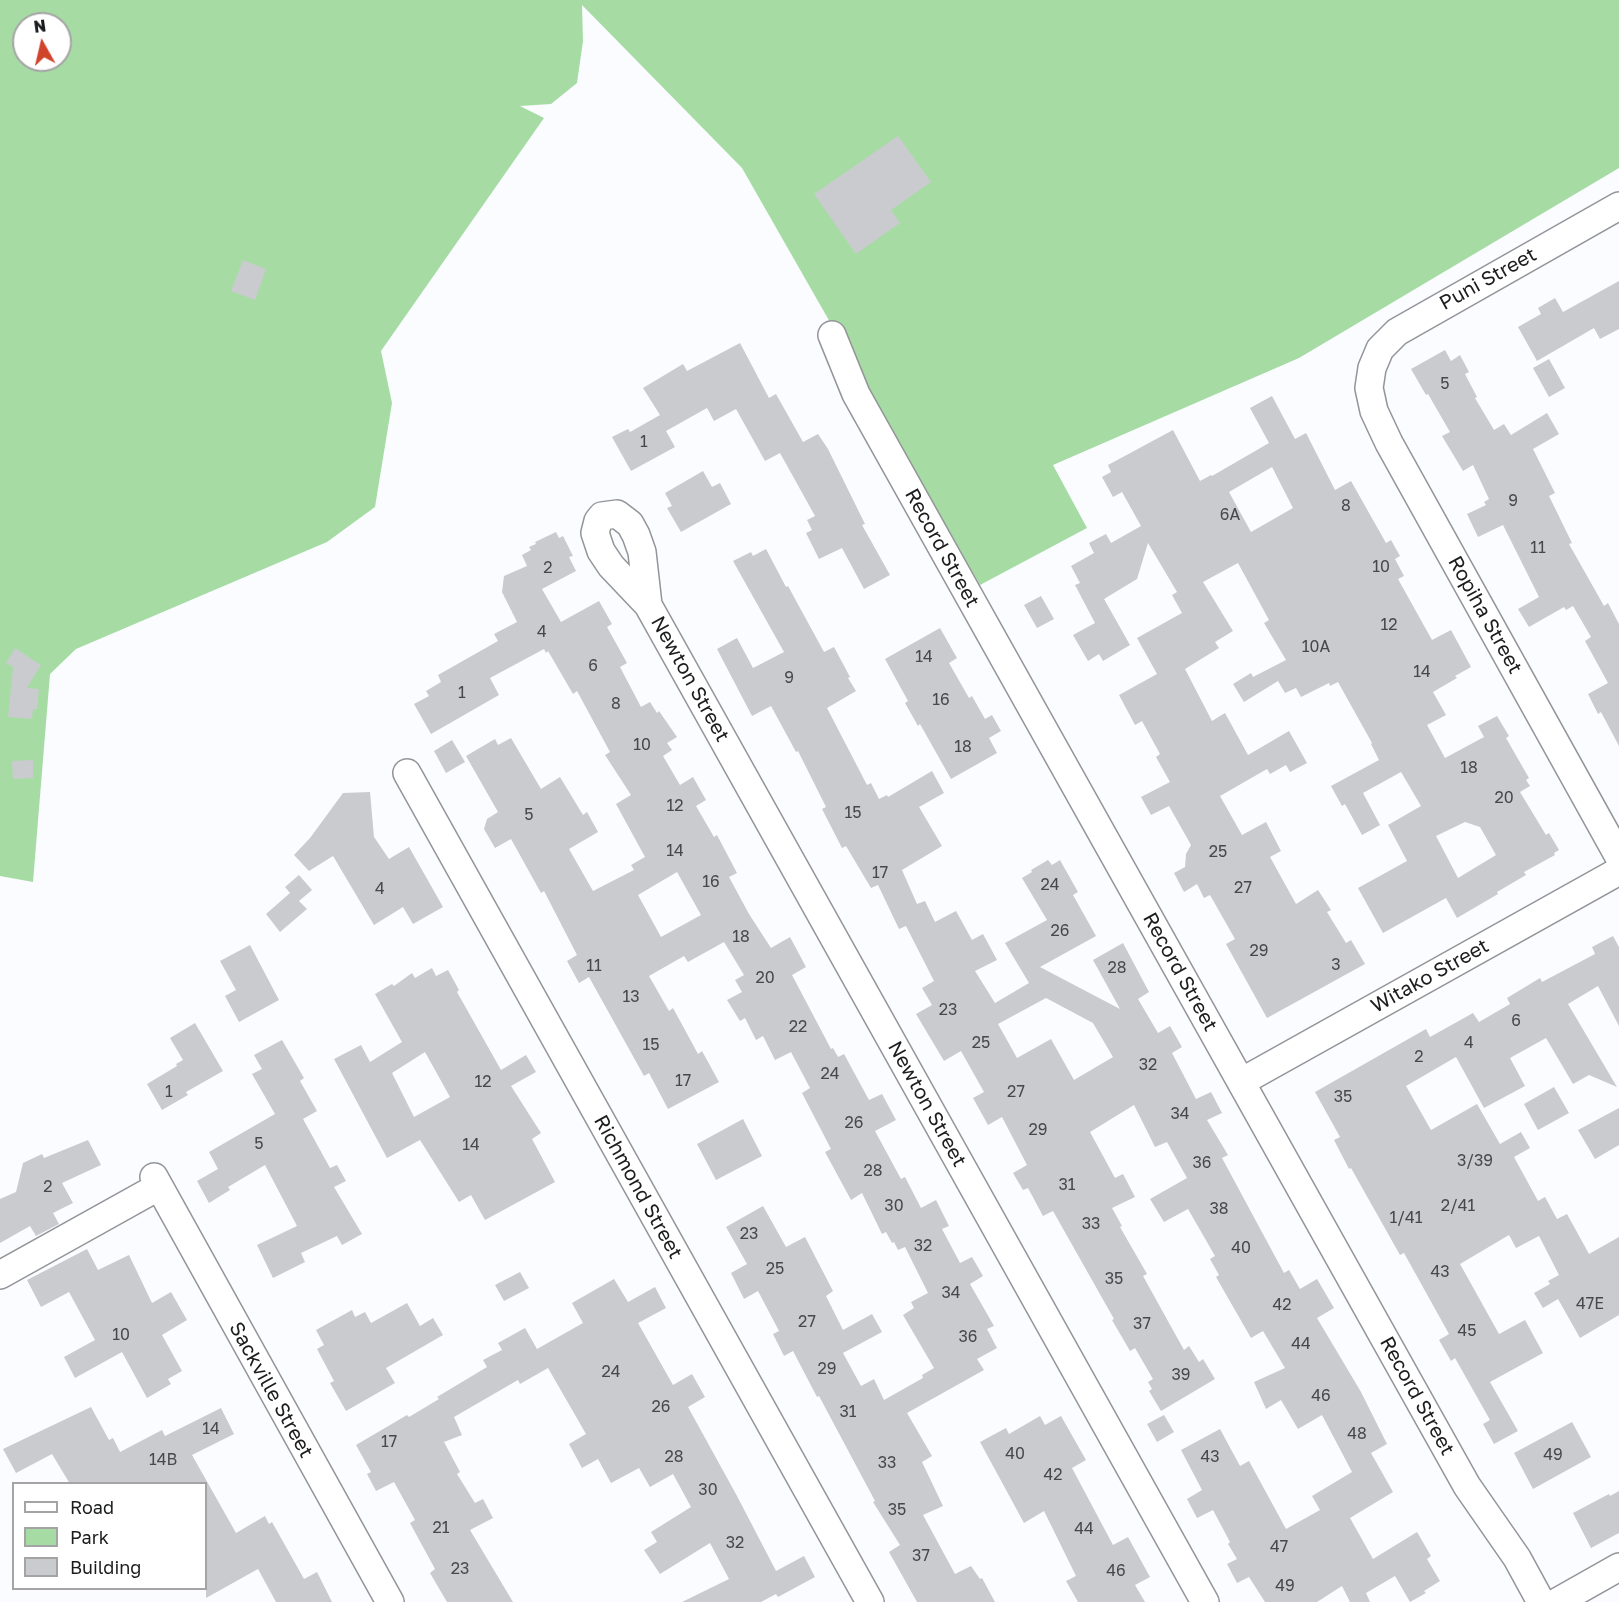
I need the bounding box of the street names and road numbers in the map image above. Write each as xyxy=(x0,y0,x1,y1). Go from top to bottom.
street label: Puni Street xyxy=(1435,243,1541,315)
street label: Record Street xyxy=(900,484,984,612)
street label: Ropiha Street xyxy=(1443,552,1527,678)
street label: Newton Street xyxy=(646,612,734,746)
street label: Record Street xyxy=(1138,908,1222,1036)
street label: Witako Street xyxy=(1367,934,1493,1018)
street label: Newton Street xyxy=(883,1037,971,1171)
street label: Richmond Street xyxy=(589,1111,687,1263)
street label: Sackville Street xyxy=(224,1318,318,1462)
street label: Record Street xyxy=(1375,1332,1459,1460)

